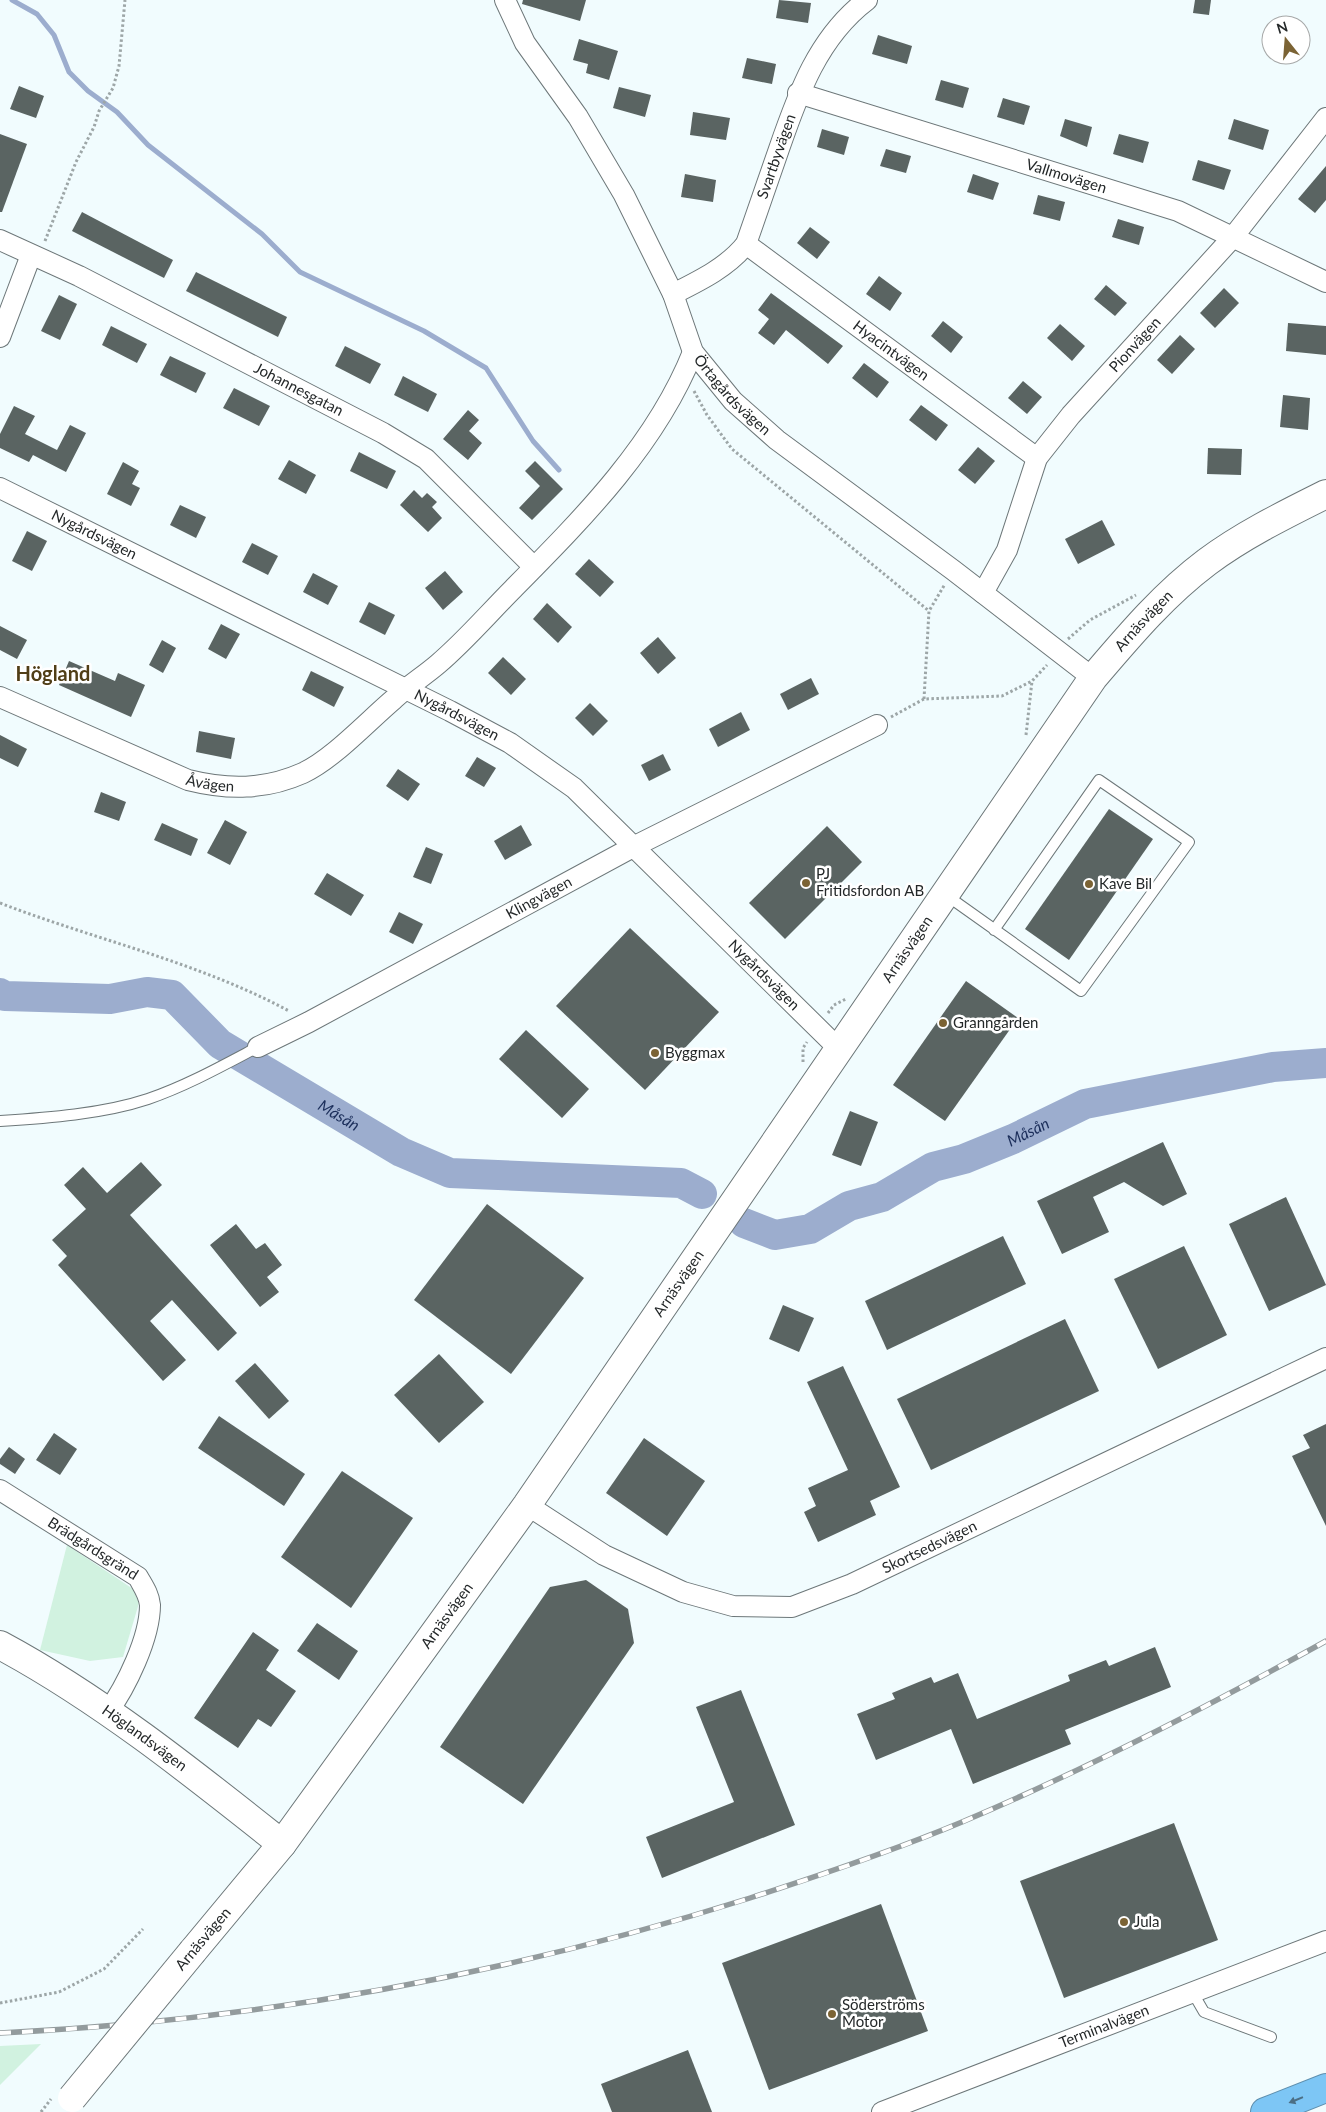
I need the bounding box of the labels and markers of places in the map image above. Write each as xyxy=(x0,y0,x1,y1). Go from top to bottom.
place label: PJ Fritidsfordon AB xyxy=(816,864,924,899)
place label: Kave Bil xyxy=(1099,874,1152,892)
marker: PJ Fritidsfordon AB xyxy=(800,877,812,889)
marker: Kave Bil xyxy=(1083,878,1095,890)
place label: Granngården xyxy=(953,1013,1038,1031)
marker: Granngården xyxy=(937,1017,949,1029)
place label: Byggmax xyxy=(665,1043,725,1061)
marker: Byggmax xyxy=(649,1047,661,1059)
place label: Jula xyxy=(1134,1912,1160,1930)
marker: Jula xyxy=(1118,1916,1130,1928)
place label: Söderströms Motor xyxy=(842,1995,925,2030)
marker: Söderströms Motor xyxy=(826,2008,838,2020)

